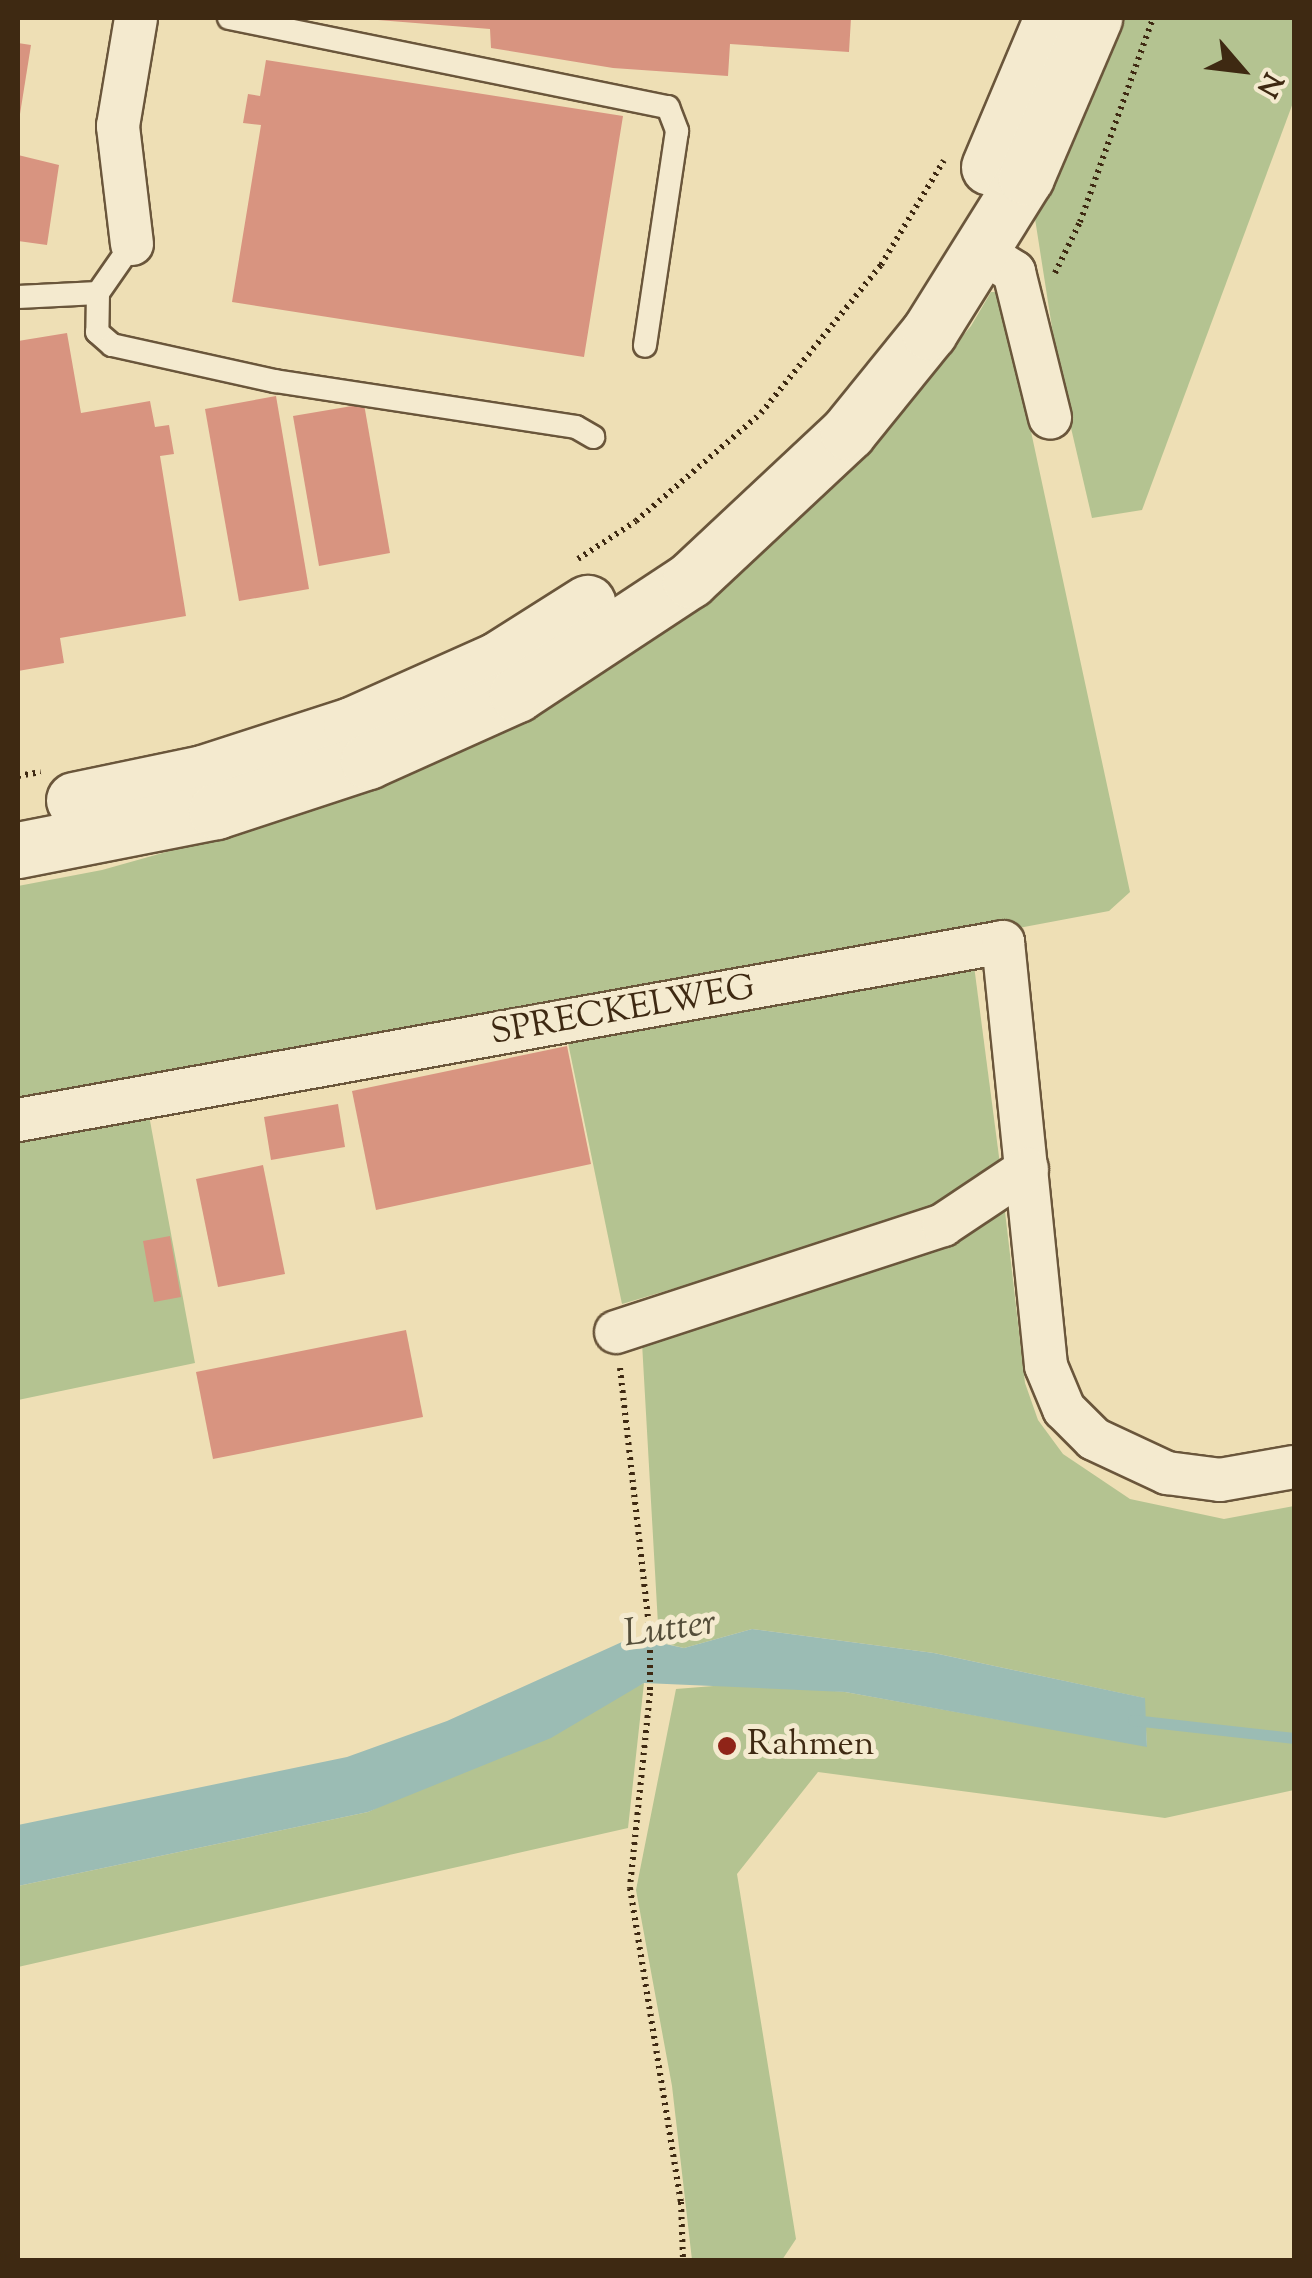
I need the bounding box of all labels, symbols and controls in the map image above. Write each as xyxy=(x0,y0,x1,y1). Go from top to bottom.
north arrow xyxy=(1192,20,1292,120)
text: N xyxy=(1246,65,1291,103)
street label: SPRECKELWEG xyxy=(488,968,758,1056)
water label: Lutter xyxy=(621,1602,719,1660)
place label: Rahmen xyxy=(747,1725,874,1767)
marker: Rahmen xyxy=(716,1735,738,1757)

